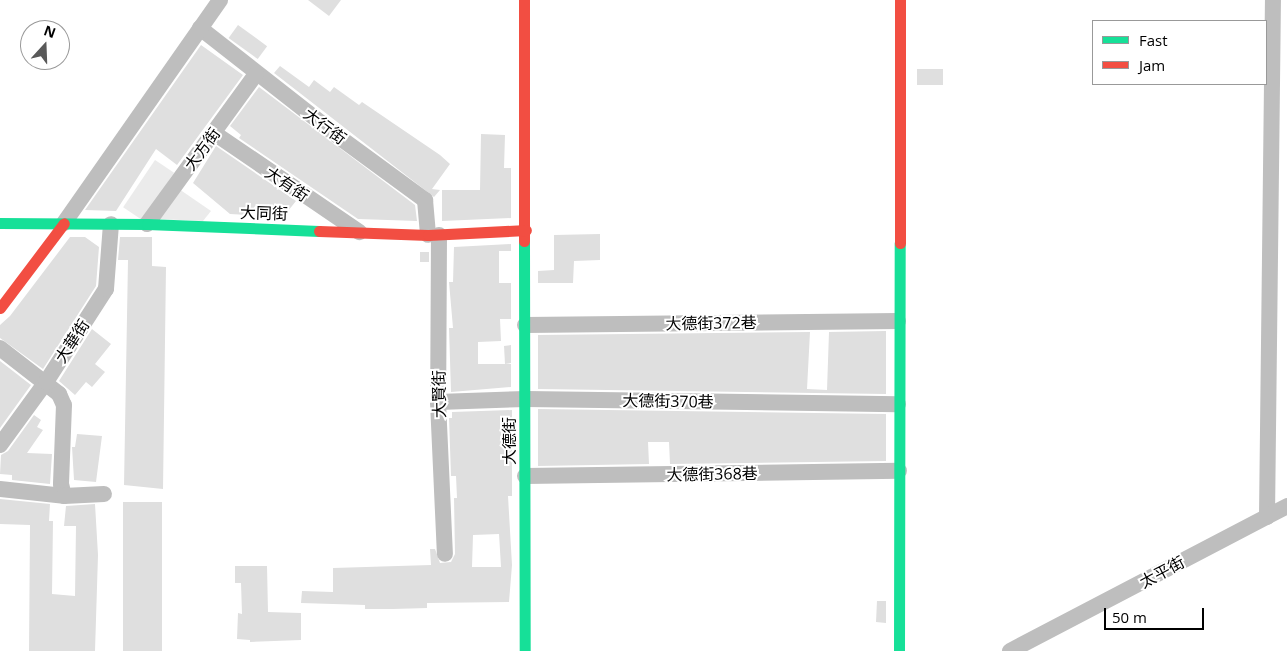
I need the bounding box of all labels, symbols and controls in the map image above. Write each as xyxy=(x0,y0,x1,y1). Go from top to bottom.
north arrow xyxy=(20,20,70,70)
text: N xyxy=(41,20,59,42)
legend xyxy=(1092,20,1267,85)
text: Fast xyxy=(1139,30,1168,50)
text: Jam xyxy=(1139,55,1165,75)
street label: 大行街 xyxy=(300,104,350,148)
street label: 大方街 xyxy=(180,124,224,174)
street label: 大有街 xyxy=(262,163,312,205)
street label: 大同街 xyxy=(240,203,288,223)
street label: 大德街372巷 xyxy=(665,313,757,333)
street label: 大華街 xyxy=(51,316,93,366)
street label: 大賢街 xyxy=(429,370,449,418)
street label: 大德街370巷 xyxy=(622,391,714,411)
street label: 大德街 xyxy=(499,417,519,465)
street label: 大德街368巷 xyxy=(666,464,758,484)
street label: 太平街 xyxy=(1136,552,1188,592)
scale bar xyxy=(1107,598,1207,630)
text: 50 m xyxy=(1112,607,1147,627)

